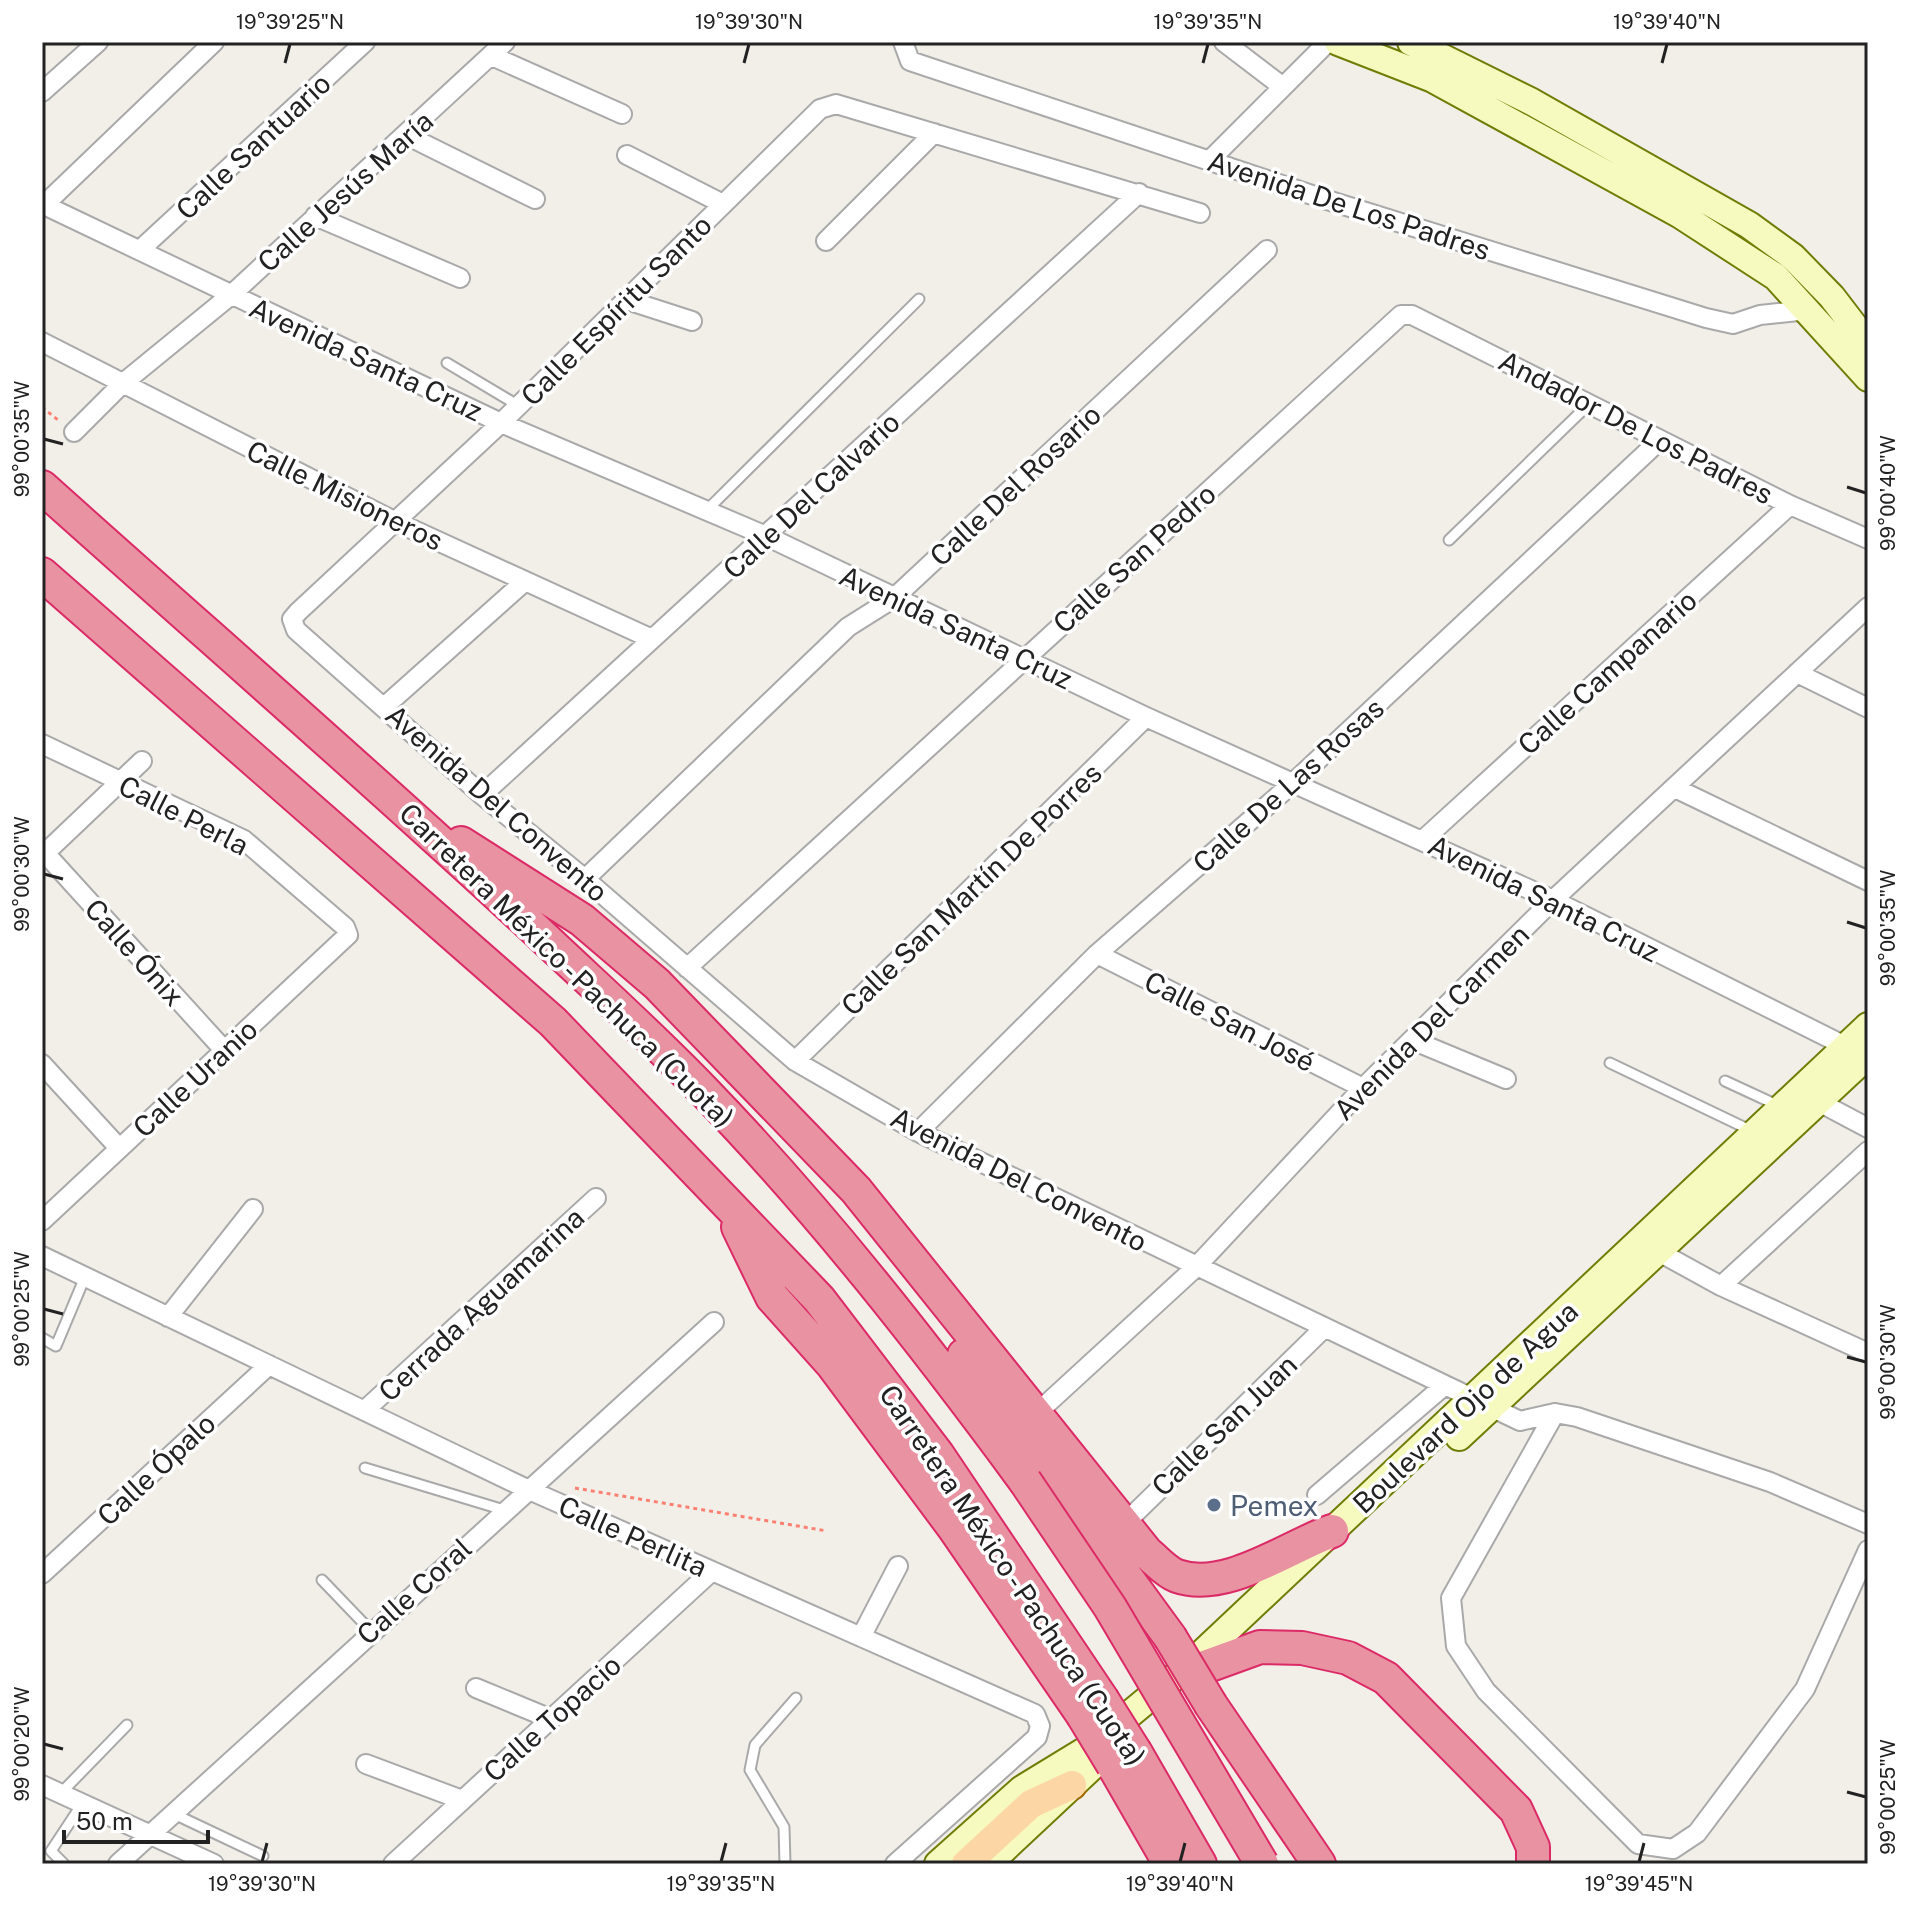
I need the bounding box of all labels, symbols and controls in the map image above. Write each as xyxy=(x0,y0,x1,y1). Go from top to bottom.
text: 19°39'25"N xyxy=(236,10,344,34)
text: 19°39'30"N xyxy=(695,10,803,34)
text: 19°39'35"N xyxy=(1154,10,1262,34)
text: 19°39'40"N xyxy=(1613,10,1721,34)
street label: Calle Santuario xyxy=(169,66,337,226)
street label: Calle Jesús María xyxy=(251,104,439,278)
street label: Avenida De Los Padres xyxy=(1204,144,1494,266)
street label: Calle Espíritu Santo xyxy=(514,208,718,412)
street label: Avenida Santa Cruz xyxy=(245,291,487,427)
street label: Andador De Los Padres xyxy=(1493,343,1779,511)
text: 99°00'35"W xyxy=(10,381,34,497)
street label: Calle Del Rosario xyxy=(923,398,1107,572)
street label: Calle Del Calvario xyxy=(716,405,906,585)
street label: Calle Misioneros xyxy=(242,433,448,557)
text: 99°00'40"W xyxy=(1876,435,1900,551)
street label: Calle San Pedro xyxy=(1046,477,1222,639)
street label: Avenida Santa Cruz xyxy=(835,559,1077,695)
street label: Calle Campanario xyxy=(1511,583,1703,761)
street label: Calle De Las Rosas xyxy=(1186,691,1390,879)
street label: Avenida Del Convento xyxy=(379,698,615,908)
street label: Calle San Martín De Porres xyxy=(834,756,1108,1022)
street label: Calle Perla xyxy=(114,768,254,862)
street label: Carretera México - Pachuca (Cuota) xyxy=(393,796,741,1134)
text: 99°00'30"W xyxy=(10,816,34,932)
street label: Avenida Santa Cruz xyxy=(1423,828,1665,968)
text: 99°00'35"W xyxy=(1876,870,1900,986)
street label: Calle Ónix xyxy=(79,892,191,1012)
street label: Avenida Del Carmen xyxy=(1327,918,1535,1126)
street label: Calle San José xyxy=(1139,964,1321,1078)
street label: Calle Uranio xyxy=(126,1012,264,1144)
street label: Avenida Del Convento xyxy=(885,1100,1153,1258)
street label: Cerrada Aguamarina xyxy=(372,1200,590,1408)
text: 99°00'25"W xyxy=(10,1251,34,1367)
street label: Boulevard Ojo de Agua xyxy=(1346,1294,1584,1520)
text: 99°00'30"W xyxy=(1876,1304,1900,1420)
street label: Calle San Juan xyxy=(1145,1348,1303,1502)
street label: Carretera México - Pachuca (Cuota) xyxy=(873,1378,1153,1772)
street label: Calle Ópalo xyxy=(90,1406,222,1532)
street label: Calle Perlita xyxy=(554,1489,712,1583)
place label: Pemex xyxy=(1230,1489,1318,1522)
marker: Pemex xyxy=(1205,1496,1223,1514)
street label: Calle Coral xyxy=(350,1531,478,1651)
street label: Calle Topacio xyxy=(477,1648,627,1788)
text: 99°00'20"W xyxy=(10,1686,34,1802)
text: 99°00'25"W xyxy=(1876,1739,1900,1855)
scale bar xyxy=(64,1794,208,1844)
text: 50 m xyxy=(76,1807,133,1835)
text: 19°39'30"N xyxy=(208,1872,316,1896)
text: 19°39'35"N xyxy=(667,1872,775,1896)
text: 19°39'40"N xyxy=(1126,1872,1234,1896)
text: 19°39'45"N xyxy=(1585,1872,1693,1896)

